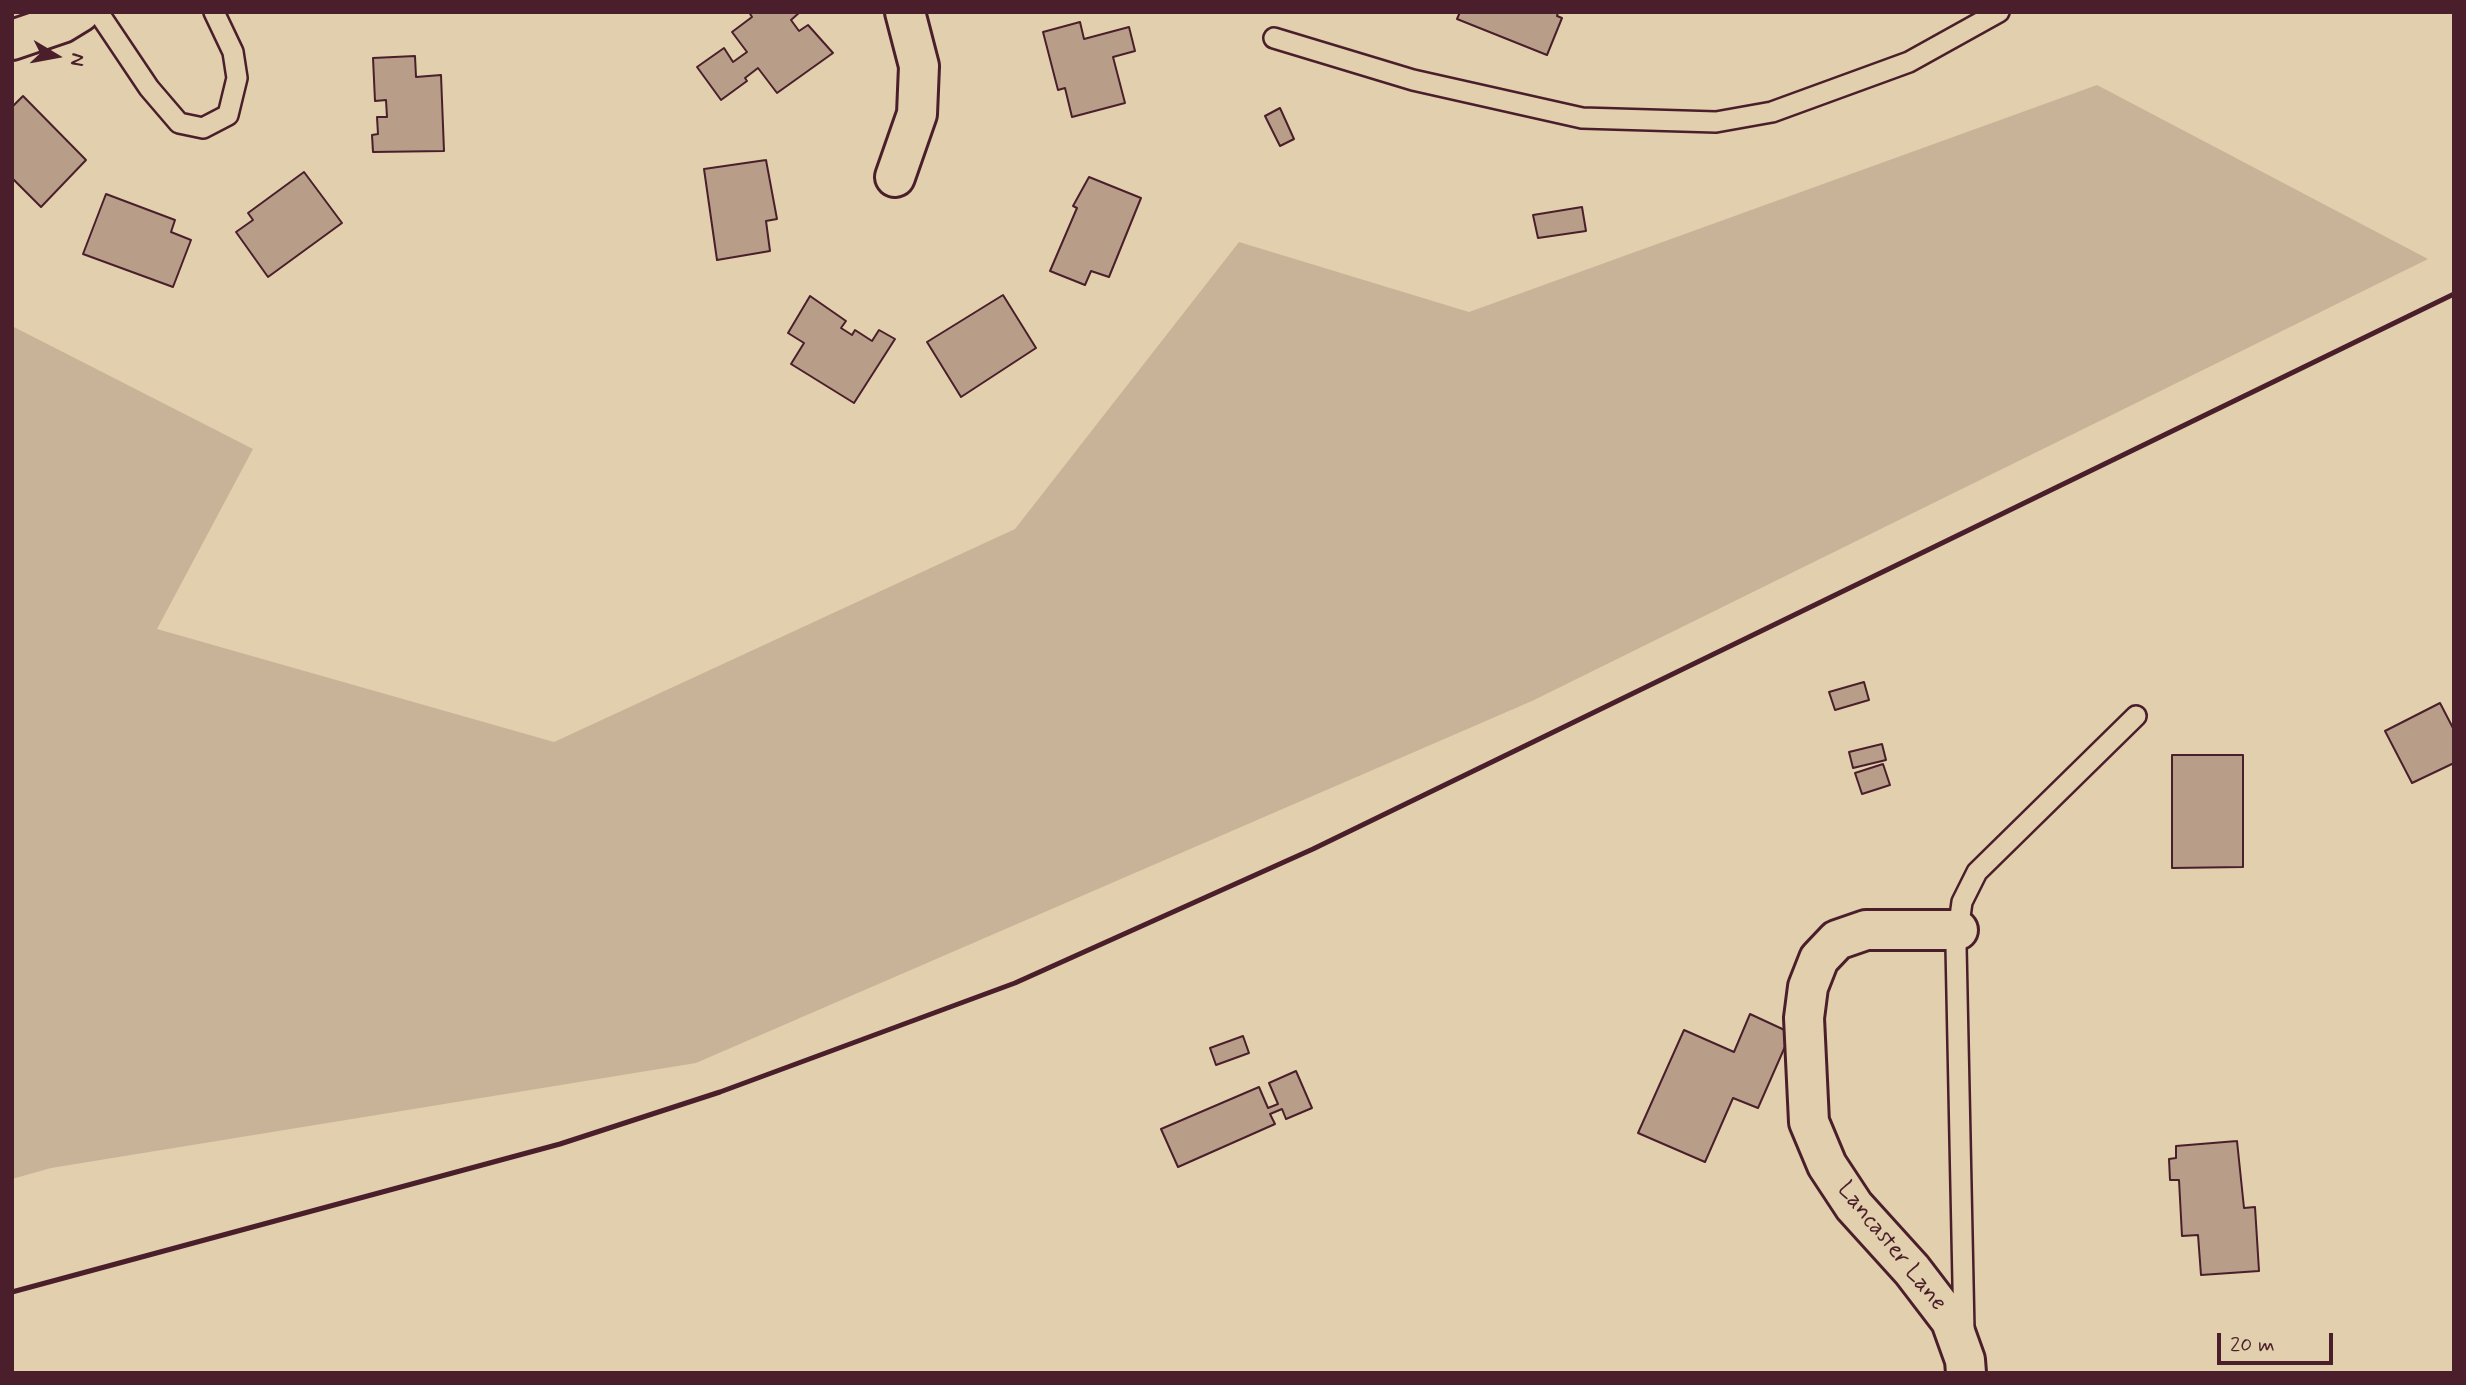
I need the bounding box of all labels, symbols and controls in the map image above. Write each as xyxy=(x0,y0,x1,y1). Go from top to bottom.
north arrow xyxy=(21,21,91,91)
text: N xyxy=(64,51,91,68)
street label: Lancaster Lane xyxy=(1830,1176,1952,1318)
scale bar xyxy=(2221,1318,2336,1362)
text: 20 m xyxy=(2230,1331,2275,1359)

